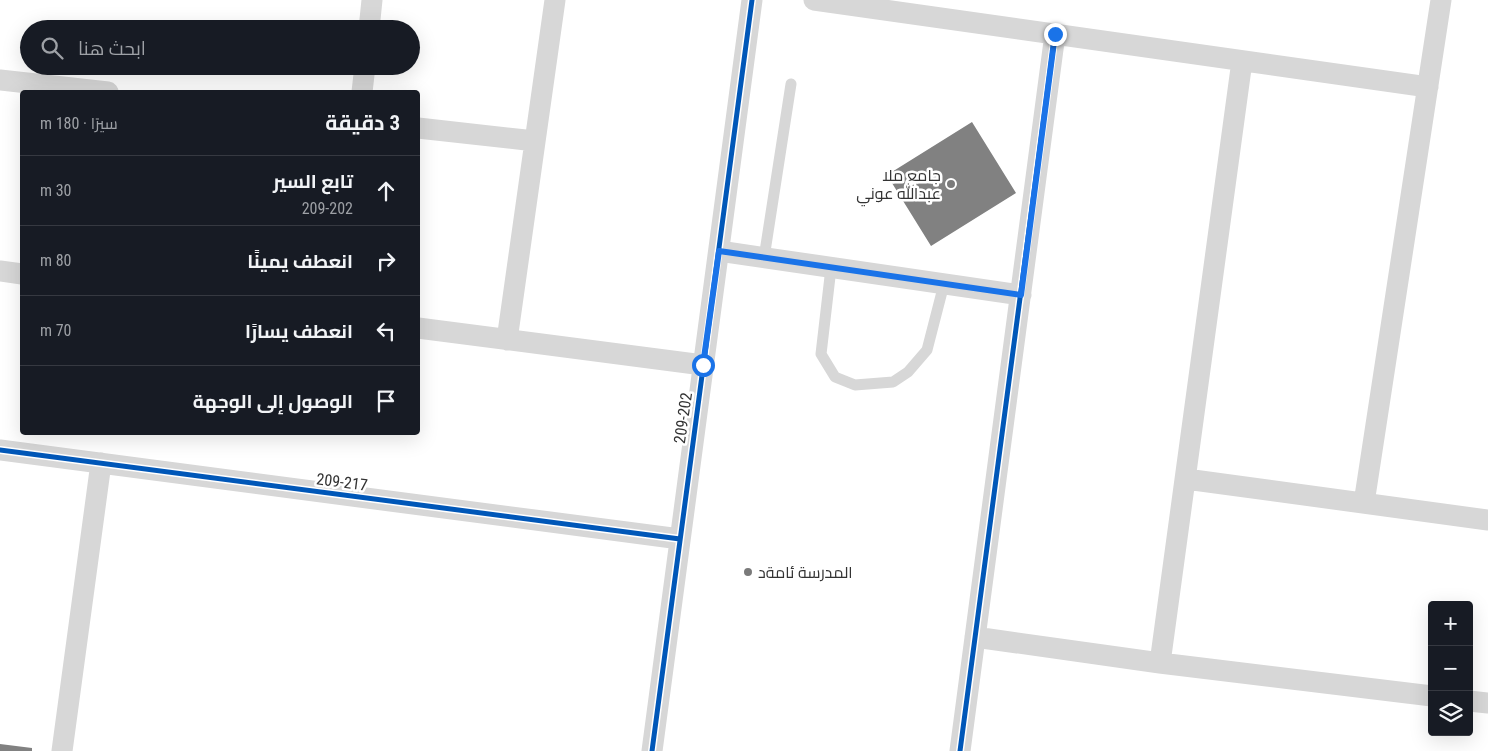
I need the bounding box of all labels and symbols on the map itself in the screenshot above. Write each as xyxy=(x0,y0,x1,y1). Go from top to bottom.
route end xyxy=(1044,23,1067,46)
place label: جامع ملا عبدالله عوني xyxy=(856,166,941,207)
marker: جامع ملا عبدالله عوني xyxy=(945,178,957,190)
route start xyxy=(692,354,715,377)
street label: 209-202 xyxy=(670,391,696,445)
street label: 209-217 xyxy=(315,469,369,495)
place label: المدرسة ئامةد xyxy=(758,563,853,582)
marker: المدرسة ئامةد xyxy=(742,566,754,578)

